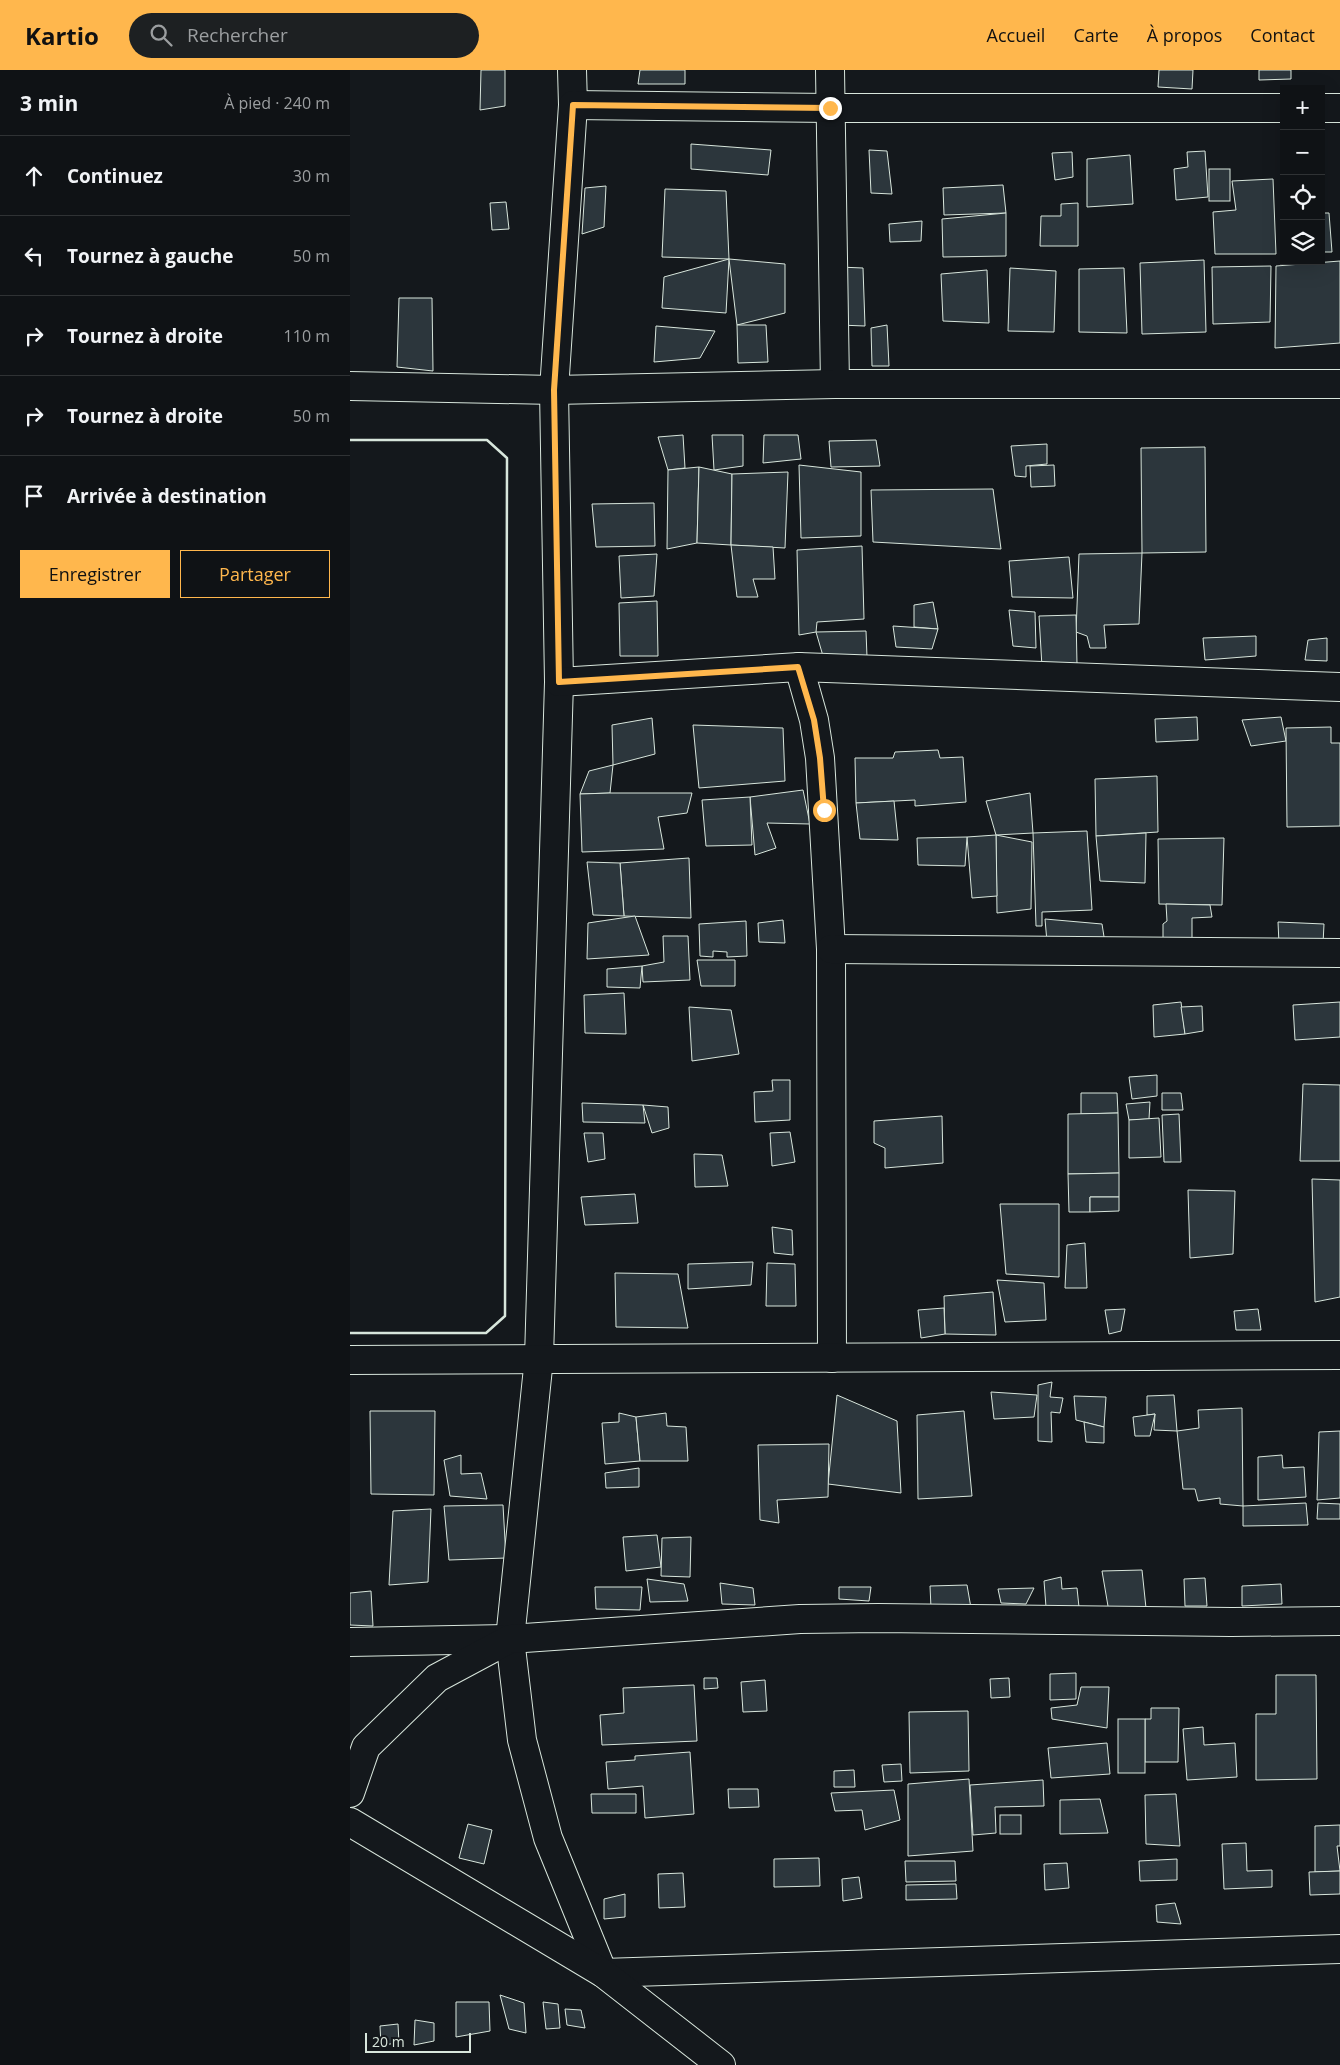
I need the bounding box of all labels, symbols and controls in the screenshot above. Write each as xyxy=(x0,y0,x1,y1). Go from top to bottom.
search box xyxy=(129,13,479,58)
text: Kartio xyxy=(25,19,99,52)
icon: search xyxy=(147,21,175,49)
text: Rechercher xyxy=(187,22,288,48)
text: Accueil xyxy=(987,23,1045,47)
text: Carte xyxy=(1073,23,1119,47)
text: À propos xyxy=(1147,23,1222,47)
text: Contact xyxy=(1250,23,1315,47)
map controls xyxy=(1280,85,1325,265)
button: + xyxy=(1280,85,1325,130)
text: 3 min xyxy=(20,89,78,117)
text: À pied · 240 m xyxy=(224,92,330,114)
route end xyxy=(819,97,842,120)
button: − xyxy=(1280,130,1325,175)
icon: ahead xyxy=(20,162,48,190)
text: Continuez xyxy=(67,163,163,189)
text: 30 m xyxy=(293,165,330,187)
button: locate xyxy=(1280,175,1325,220)
button: layers xyxy=(1280,220,1325,265)
icon: left xyxy=(20,242,48,270)
text: Tournez à gauche xyxy=(67,243,233,269)
text: 50 m xyxy=(293,245,330,267)
icon: right xyxy=(20,322,48,350)
text: Tournez à droite xyxy=(67,323,223,349)
text: 110 m xyxy=(284,325,330,347)
icon: right xyxy=(20,402,48,430)
text: Tournez à droite xyxy=(67,403,223,429)
text: 50 m xyxy=(293,405,330,427)
icon: arrive xyxy=(20,482,48,510)
text: Arrivée à destination xyxy=(67,483,267,509)
button: Enregistrer xyxy=(20,550,170,598)
button: Partager xyxy=(180,550,330,598)
route start xyxy=(813,799,836,822)
scale bar xyxy=(365,2030,471,2053)
text: 20 m xyxy=(372,2032,405,2051)

